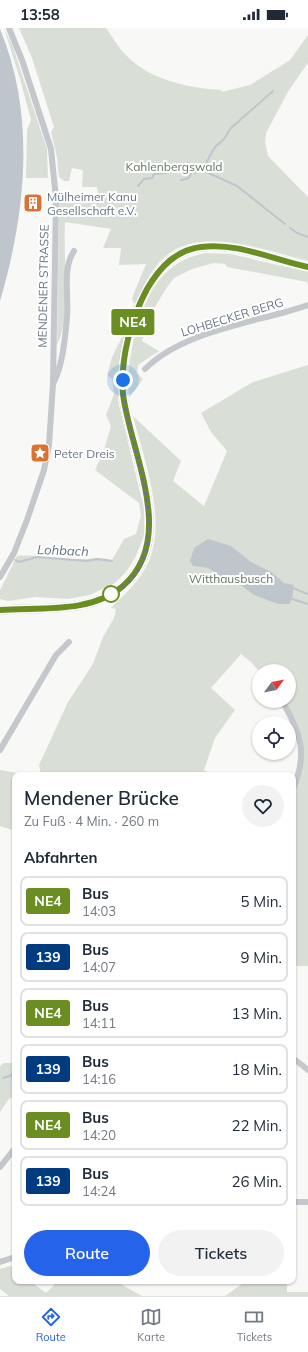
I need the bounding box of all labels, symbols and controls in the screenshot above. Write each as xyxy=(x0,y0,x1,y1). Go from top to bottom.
text: 13:58 xyxy=(20,5,60,24)
park label: Kahlenbergswald xyxy=(126,159,222,174)
place label: Mülheimer Kanu Gesellschaft e.V. xyxy=(47,189,137,218)
building icon: Mülheimer Kanu Gesellschaft e.V. xyxy=(22,192,44,214)
street label: MENDENER STRASSE xyxy=(34,224,52,348)
street label: LOHBECKER BERG xyxy=(179,294,285,340)
line badge: NE4 xyxy=(110,309,156,335)
text: NE4 xyxy=(119,313,147,331)
your location xyxy=(113,370,133,390)
place icon: Peter Dreis xyxy=(29,442,51,464)
place label: Peter Dreis xyxy=(54,446,115,461)
water label: Lohbach xyxy=(37,541,89,559)
park label: Witthausbusch xyxy=(189,571,273,586)
unlabelled marker xyxy=(102,585,120,603)
north arrow xyxy=(252,664,296,708)
map controls xyxy=(252,664,296,760)
button: locate xyxy=(252,716,296,760)
button: heart xyxy=(242,785,284,827)
text: Mendener Brücke xyxy=(24,786,179,810)
text: Zu Fuß · 4 Min. · 260 m xyxy=(24,813,159,829)
text: Abfahrten xyxy=(24,848,97,867)
text: Bus xyxy=(82,884,109,903)
text: NE4 xyxy=(34,892,62,910)
text: 5 Min. xyxy=(240,892,282,911)
text: 14:03 xyxy=(82,903,116,919)
text: Bus xyxy=(82,940,109,959)
text: 139 xyxy=(35,948,61,966)
text: 9 Min. xyxy=(240,948,282,967)
text: 14:07 xyxy=(82,959,116,975)
text: Bus xyxy=(82,996,109,1015)
text: NE4 xyxy=(34,1004,62,1022)
text: 13 Min. xyxy=(231,1004,282,1023)
text: 14:11 xyxy=(82,1015,116,1031)
text: Bus xyxy=(82,1052,109,1071)
text: 139 xyxy=(35,1060,61,1078)
text: 18 Min. xyxy=(231,1060,282,1079)
text: 14:16 xyxy=(82,1071,116,1087)
text: Bus xyxy=(82,1108,109,1127)
text: NE4 xyxy=(34,1116,62,1134)
text: 22 Min. xyxy=(231,1116,282,1135)
text: 14:20 xyxy=(82,1127,116,1143)
text: Bus xyxy=(82,1164,109,1183)
text: 139 xyxy=(35,1172,61,1190)
text: 26 Min. xyxy=(231,1172,282,1191)
text: 14:24 xyxy=(82,1183,116,1199)
button: Route xyxy=(24,1230,150,1276)
button: Tickets xyxy=(158,1230,284,1276)
tab: Route xyxy=(36,1306,66,1344)
tab: Karte xyxy=(137,1306,165,1344)
tab: Tickets xyxy=(237,1306,272,1344)

